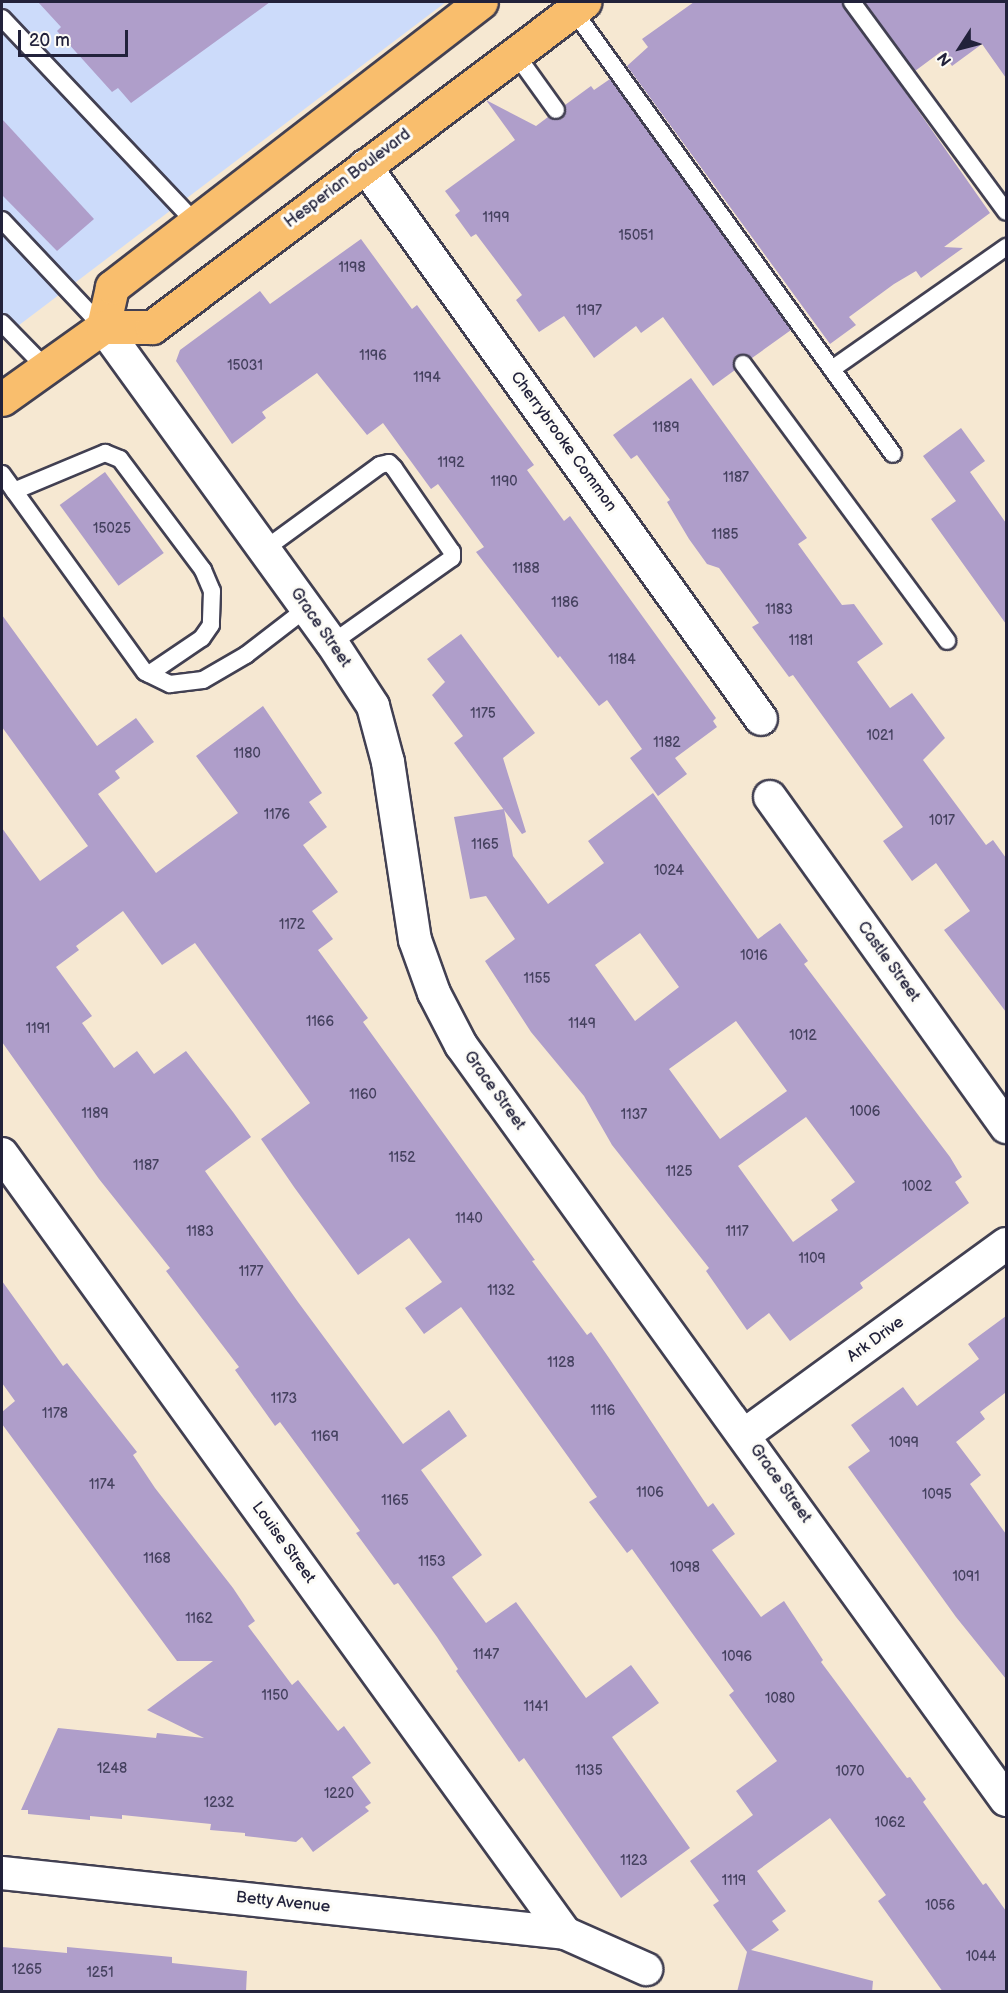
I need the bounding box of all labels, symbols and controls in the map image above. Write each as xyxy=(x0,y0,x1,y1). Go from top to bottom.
scale bar xyxy=(21,18,130,56)
north arrow xyxy=(930,18,990,78)
text: 20 m xyxy=(29,30,70,51)
text: N xyxy=(934,48,956,69)
street label: Hesperian Boulevard xyxy=(281,125,415,233)
house number: 1199 xyxy=(482,210,510,226)
house number: 15051 xyxy=(618,228,654,244)
house number: 1198 xyxy=(338,260,366,276)
house number: 1197 xyxy=(576,303,602,319)
house number: 1196 xyxy=(359,348,387,364)
house number: 15031 xyxy=(227,358,263,374)
street label: Cherrybrooke Common xyxy=(506,368,620,516)
house number: 1194 xyxy=(413,370,441,386)
house number: 1189 xyxy=(652,420,680,436)
house number: 1192 xyxy=(437,455,465,471)
house number: 1187 xyxy=(723,470,749,486)
house number: 1190 xyxy=(490,474,518,490)
house number: 15025 xyxy=(93,521,131,537)
house number: 1185 xyxy=(711,527,739,543)
house number: 1188 xyxy=(512,561,540,577)
street label: Grace Street xyxy=(286,584,354,672)
house number: 1186 xyxy=(551,595,579,611)
house number: 1183 xyxy=(765,602,793,618)
house number: 1181 xyxy=(789,633,813,649)
house number: 1184 xyxy=(608,652,636,668)
house number: 1175 xyxy=(470,706,496,722)
house number: 1021 xyxy=(866,728,894,744)
house number: 1182 xyxy=(653,735,681,751)
house number: 1180 xyxy=(233,746,261,762)
house number: 1176 xyxy=(264,807,290,823)
house number: 1017 xyxy=(929,813,955,829)
house number: 1165 xyxy=(471,837,499,853)
house number: 1024 xyxy=(654,863,684,879)
house number: 1172 xyxy=(279,917,305,933)
street label: Castle Street xyxy=(852,918,924,1006)
house number: 1016 xyxy=(740,948,768,964)
house number: 1155 xyxy=(524,971,550,987)
house number: 1166 xyxy=(306,1014,334,1030)
house number: 1149 xyxy=(568,1016,596,1032)
house number: 1191 xyxy=(26,1021,50,1037)
house number: 1012 xyxy=(789,1028,817,1044)
street label: Grace Street xyxy=(459,1048,529,1134)
house number: 1160 xyxy=(349,1087,377,1103)
house number: 1006 xyxy=(850,1104,880,1120)
house number: 1189 xyxy=(81,1106,109,1122)
house number: 1137 xyxy=(621,1107,647,1123)
house number: 1152 xyxy=(388,1150,416,1166)
house number: 1187 xyxy=(133,1158,159,1174)
house number: 1125 xyxy=(665,1164,693,1180)
house number: 1002 xyxy=(902,1179,932,1195)
house number: 1140 xyxy=(455,1211,483,1227)
house number: 1183 xyxy=(186,1224,214,1240)
house number: 1117 xyxy=(725,1224,749,1240)
house number: 1109 xyxy=(798,1251,826,1267)
house number: 1177 xyxy=(239,1264,263,1280)
house number: 1132 xyxy=(487,1283,515,1299)
street label: Ark Drive xyxy=(844,1313,908,1367)
house number: 1128 xyxy=(547,1355,575,1371)
house number: 1173 xyxy=(271,1391,297,1407)
house number: 1116 xyxy=(591,1403,615,1419)
house number: 1178 xyxy=(42,1406,68,1422)
house number: 1169 xyxy=(311,1429,339,1445)
house number: 1099 xyxy=(889,1435,919,1451)
street label: Grace Street xyxy=(745,1441,815,1527)
house number: 1174 xyxy=(89,1477,115,1493)
house number: 1106 xyxy=(636,1485,664,1501)
house number: 1095 xyxy=(922,1487,952,1503)
house number: 1165 xyxy=(381,1493,409,1509)
street label: Louise Street xyxy=(247,1499,319,1587)
house number: 1168 xyxy=(143,1551,171,1567)
house number: 1153 xyxy=(418,1554,446,1570)
house number: 1098 xyxy=(670,1560,700,1576)
house number: 1091 xyxy=(952,1569,980,1585)
house number: 1162 xyxy=(185,1611,213,1627)
house number: 1147 xyxy=(473,1647,499,1663)
house number: 1096 xyxy=(722,1649,752,1665)
house number: 1150 xyxy=(261,1688,289,1704)
house number: 1080 xyxy=(765,1691,795,1707)
house number: 1141 xyxy=(524,1699,548,1715)
house number: 1248 xyxy=(97,1761,127,1777)
house number: 1135 xyxy=(575,1763,603,1779)
house number: 1070 xyxy=(836,1764,864,1780)
house number: 1220 xyxy=(324,1786,354,1802)
house number: 1232 xyxy=(204,1795,234,1811)
house number: 1062 xyxy=(875,1815,905,1831)
house number: 1123 xyxy=(620,1853,648,1869)
house number: 1119 xyxy=(722,1873,746,1889)
street label: Betty Avenue xyxy=(234,1888,332,1918)
house number: 1056 xyxy=(925,1898,955,1914)
house number: 1044 xyxy=(966,1949,996,1965)
house number: 1265 xyxy=(12,1962,42,1978)
house number: 1251 xyxy=(86,1965,114,1981)

